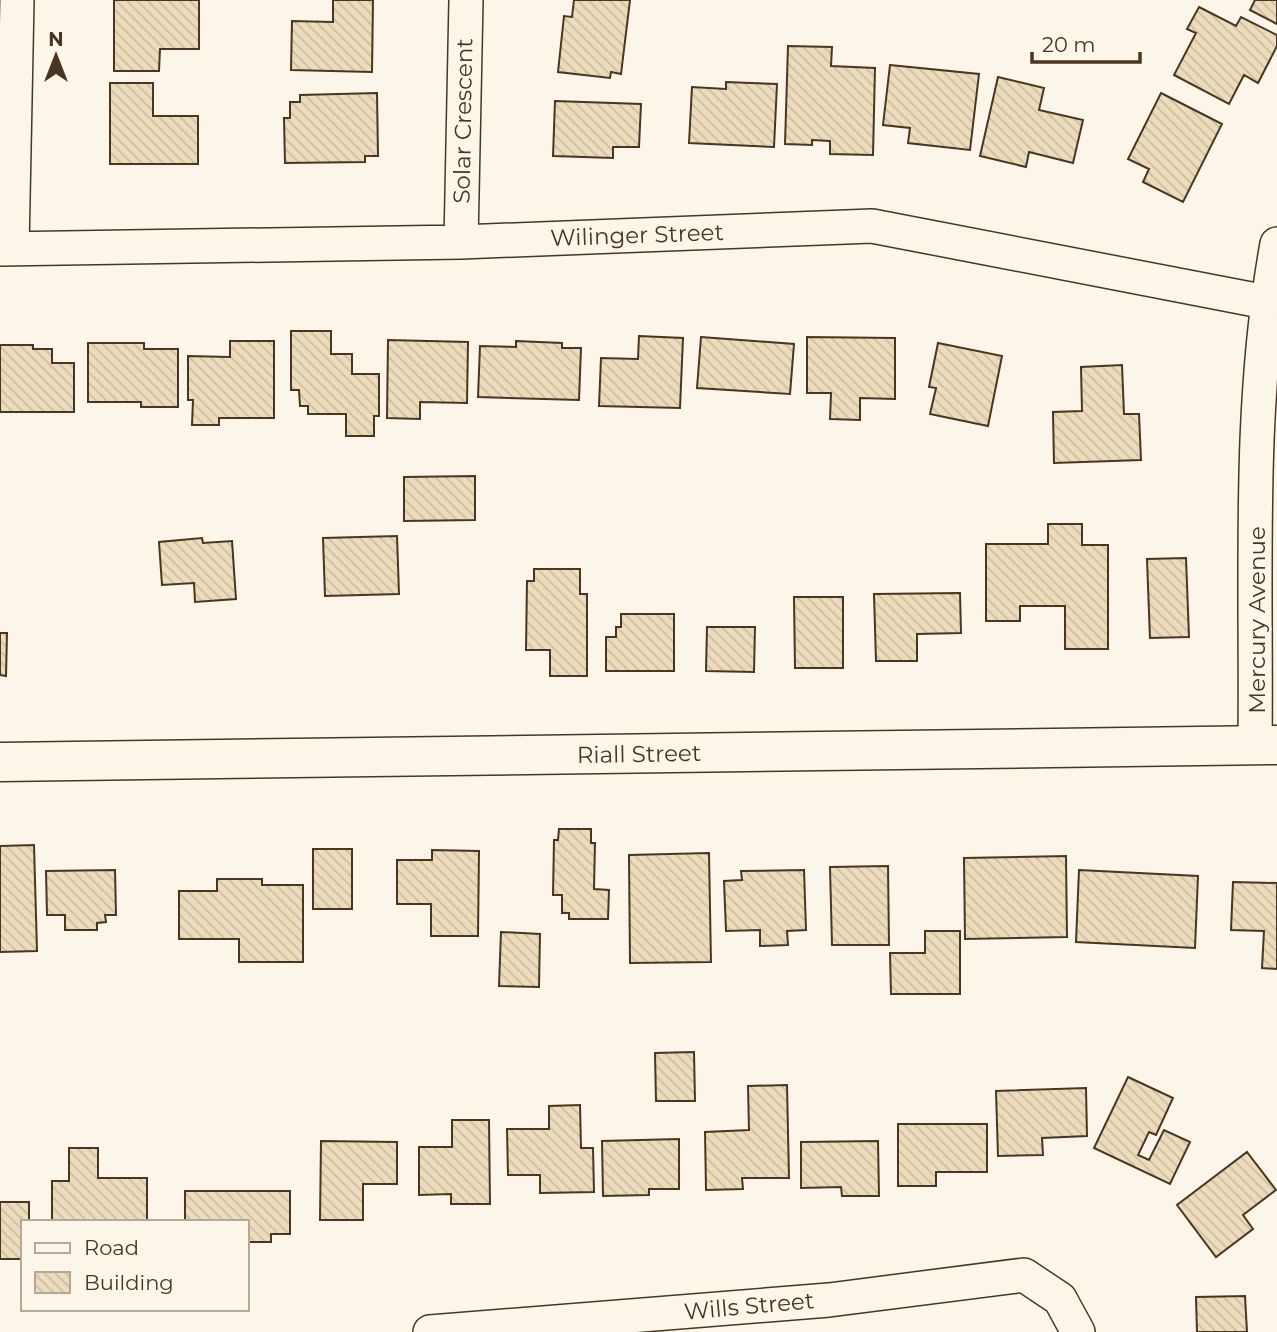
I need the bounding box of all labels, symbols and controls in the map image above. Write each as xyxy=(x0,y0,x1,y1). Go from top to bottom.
north arrow xyxy=(21,21,91,91)
scale bar xyxy=(1032,21,1140,65)
text: N xyxy=(48,28,64,51)
text: 20 m xyxy=(1042,32,1096,57)
street label: Solar Crescent xyxy=(448,38,478,204)
street label: Wilinger Street xyxy=(550,218,724,252)
street label: Mercury Avenue xyxy=(1243,526,1271,714)
street label: Riall Street xyxy=(577,739,701,769)
legend xyxy=(21,1220,248,1311)
text: Road xyxy=(84,1235,139,1260)
text: Building xyxy=(84,1270,174,1295)
street label: Wills Street xyxy=(683,1286,815,1326)

